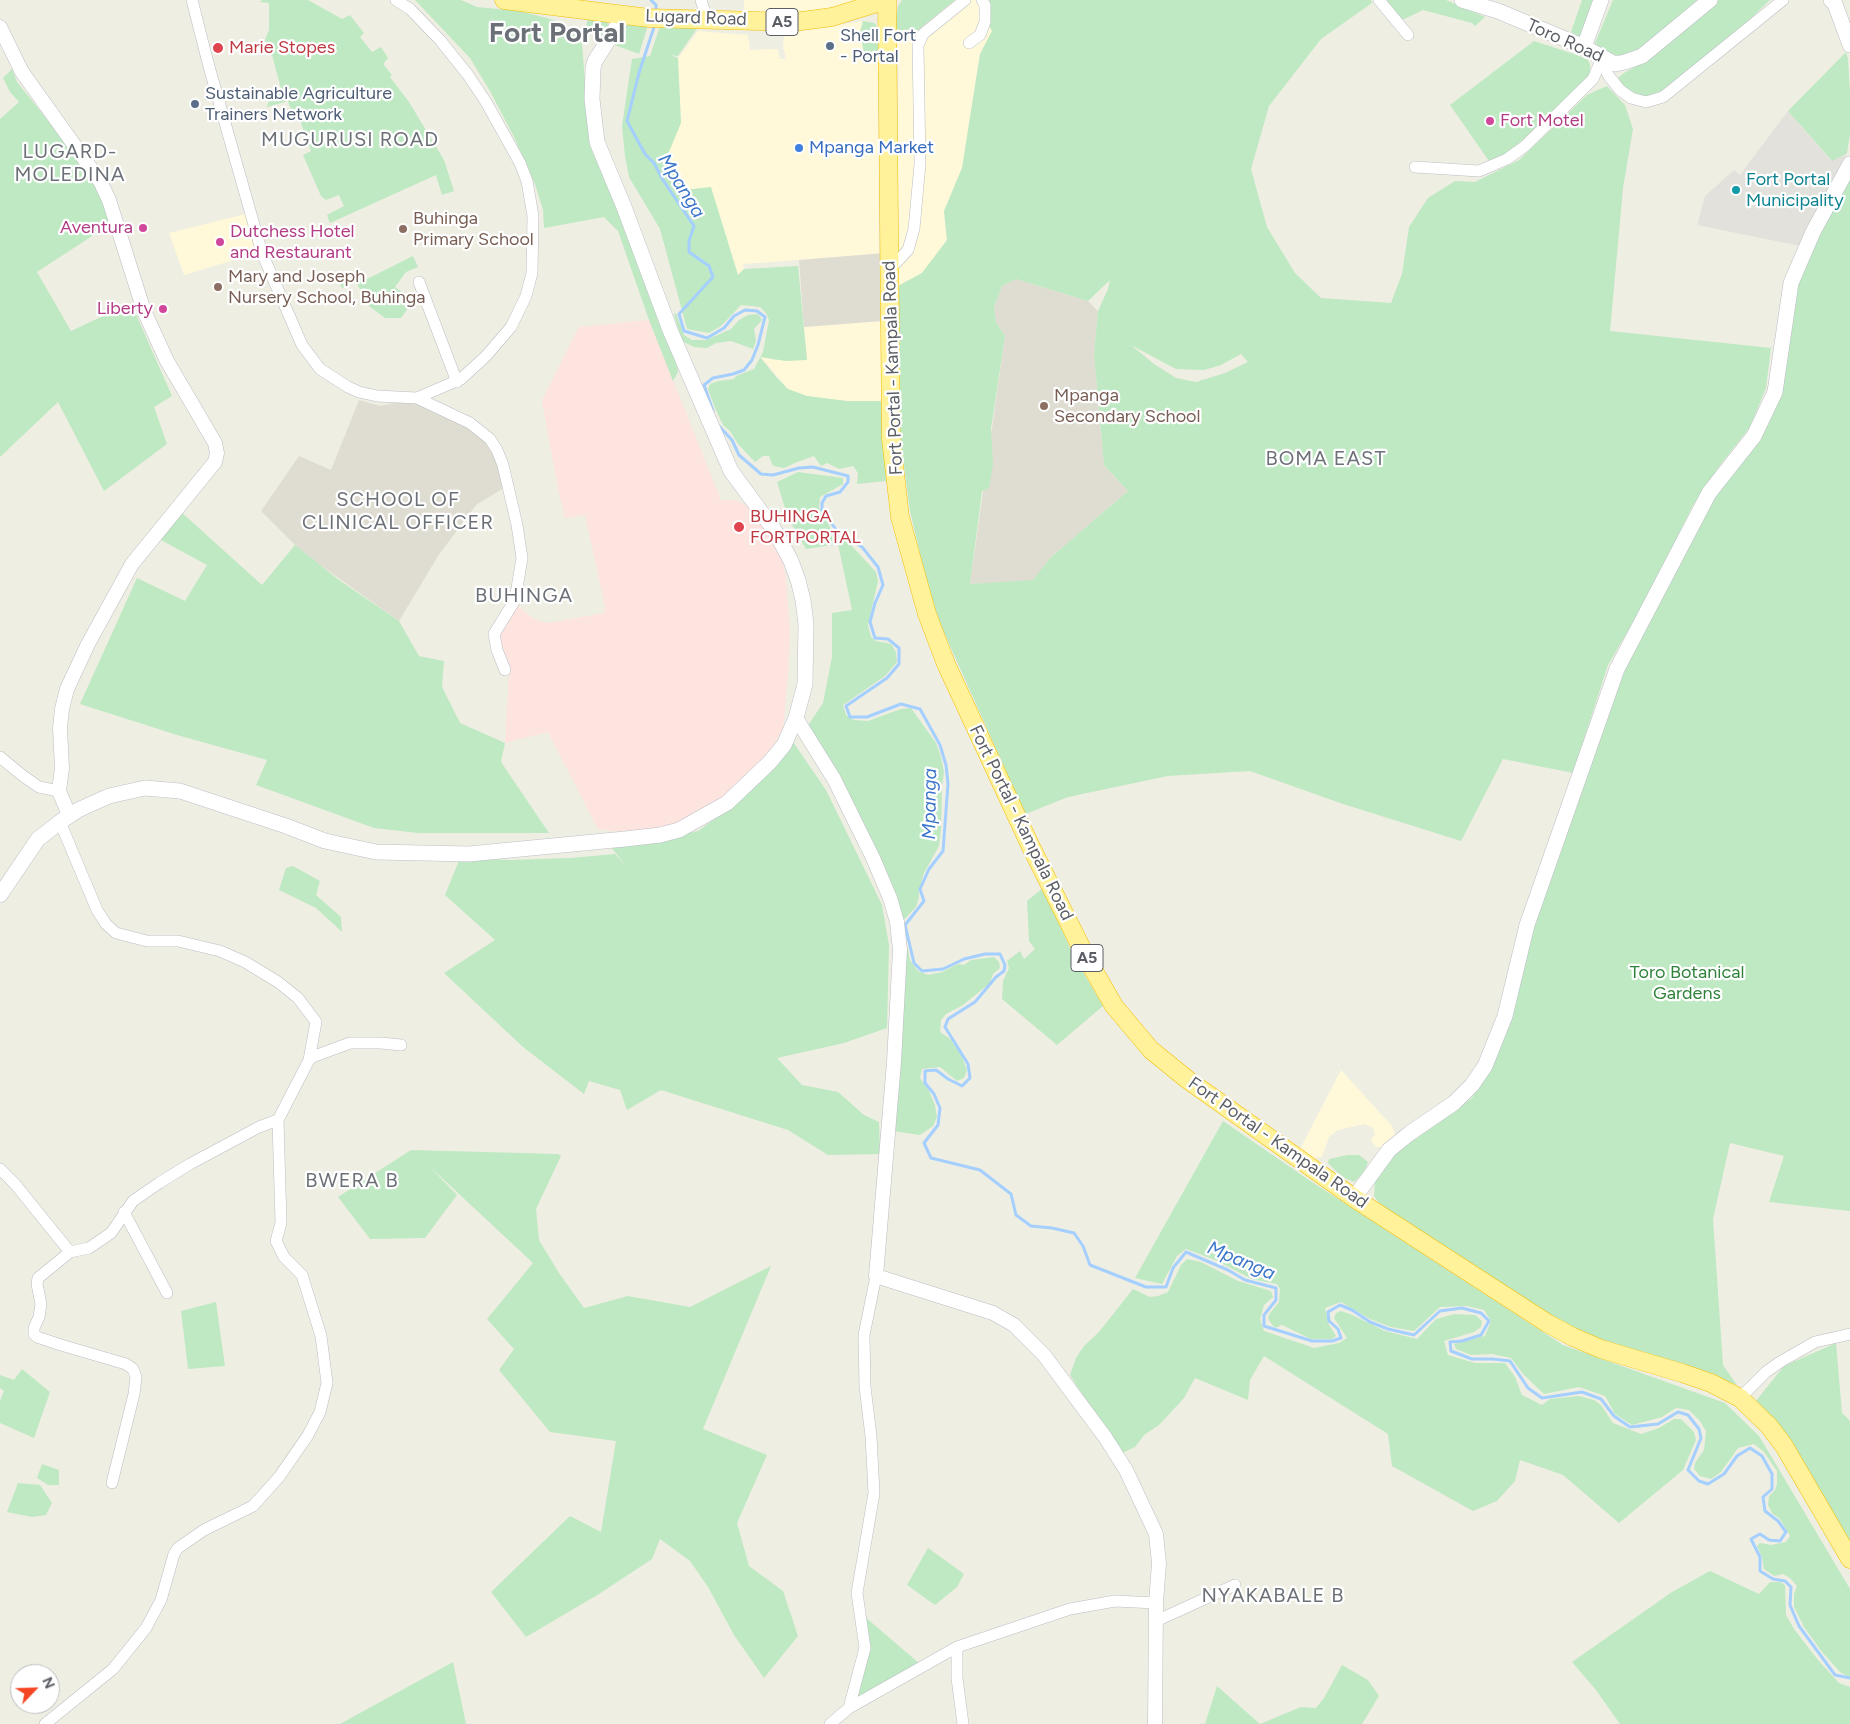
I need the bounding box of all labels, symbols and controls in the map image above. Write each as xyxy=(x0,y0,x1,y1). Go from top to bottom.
street label: Lugard Road xyxy=(645,5,747,31)
road number: A5 xyxy=(766,8,798,36)
street label: Toro Road xyxy=(1523,15,1607,67)
district label: Fort Portal xyxy=(489,17,625,51)
place label: Shell Fort - Portal xyxy=(840,25,916,68)
place label: Marie Stopes xyxy=(229,37,335,59)
marker: Shell Fort - Portal xyxy=(824,40,836,52)
marker: Marie Stopes xyxy=(211,41,225,55)
place label: Sustainable Agriculture Trainers Network xyxy=(205,83,392,126)
marker: Sustainable Agriculture Trainers Network xyxy=(189,98,201,110)
place label: Fort Motel xyxy=(1500,110,1584,132)
marker: Fort Motel xyxy=(1484,115,1496,127)
district label: MUGURUSI ROAD xyxy=(259,128,441,152)
place label: Mpanga Market xyxy=(809,137,934,159)
district label: LUGARD- MOLEDINA xyxy=(14,140,126,187)
marker: Mpanga Market xyxy=(793,142,805,154)
water label: Mpanga xyxy=(652,150,710,222)
place label: Fort Portal Municipality xyxy=(1746,169,1844,212)
marker: Fort Portal Municipality xyxy=(1730,184,1742,196)
place label: Buhinga Primary School xyxy=(413,208,534,250)
place label: Aventura xyxy=(60,217,133,239)
place label: Dutchess Hotel and Restaurant xyxy=(230,221,355,264)
marker: Aventura xyxy=(137,222,149,234)
marker: Buhinga Primary School xyxy=(397,223,409,235)
marker: Dutchess Hotel and Restaurant xyxy=(214,236,226,248)
street label: Fort Portal - Kampala Road xyxy=(878,260,908,476)
place label: Mary and Joseph Nursery School, Buhinga xyxy=(228,266,426,308)
marker: Mary and Joseph Nursery School, Buhinga xyxy=(212,281,224,293)
place label: Liberty xyxy=(97,298,153,320)
marker: Liberty xyxy=(157,303,169,315)
place label: Mpanga Secondary School xyxy=(1054,385,1201,428)
marker: Mpanga Secondary School xyxy=(1038,400,1050,412)
district label: BOMA EAST xyxy=(1264,447,1388,471)
district label: SCHOOL OF CLINICAL OFFICER xyxy=(300,488,496,535)
place label: BUHINGA FORTPORTAL xyxy=(750,506,861,548)
marker: BUHINGA FORTPORTAL xyxy=(732,520,746,534)
district label: BUHINGA xyxy=(474,584,574,608)
street label: Fort Portal - Kampala Road xyxy=(964,722,1078,924)
water label: Mpanga xyxy=(918,768,942,840)
road number: A5 xyxy=(1071,944,1103,971)
park label: Toro Botanical Gardens xyxy=(1630,962,1744,1004)
street label: Fort Portal - Kampala Road xyxy=(1184,1073,1372,1213)
district label: BWERA B xyxy=(304,1169,400,1193)
water label: Mpanga xyxy=(1204,1237,1278,1285)
district label: NYAKABALE B xyxy=(1200,1584,1346,1608)
north arrow xyxy=(10,1664,60,1714)
text: N xyxy=(38,1675,58,1691)

